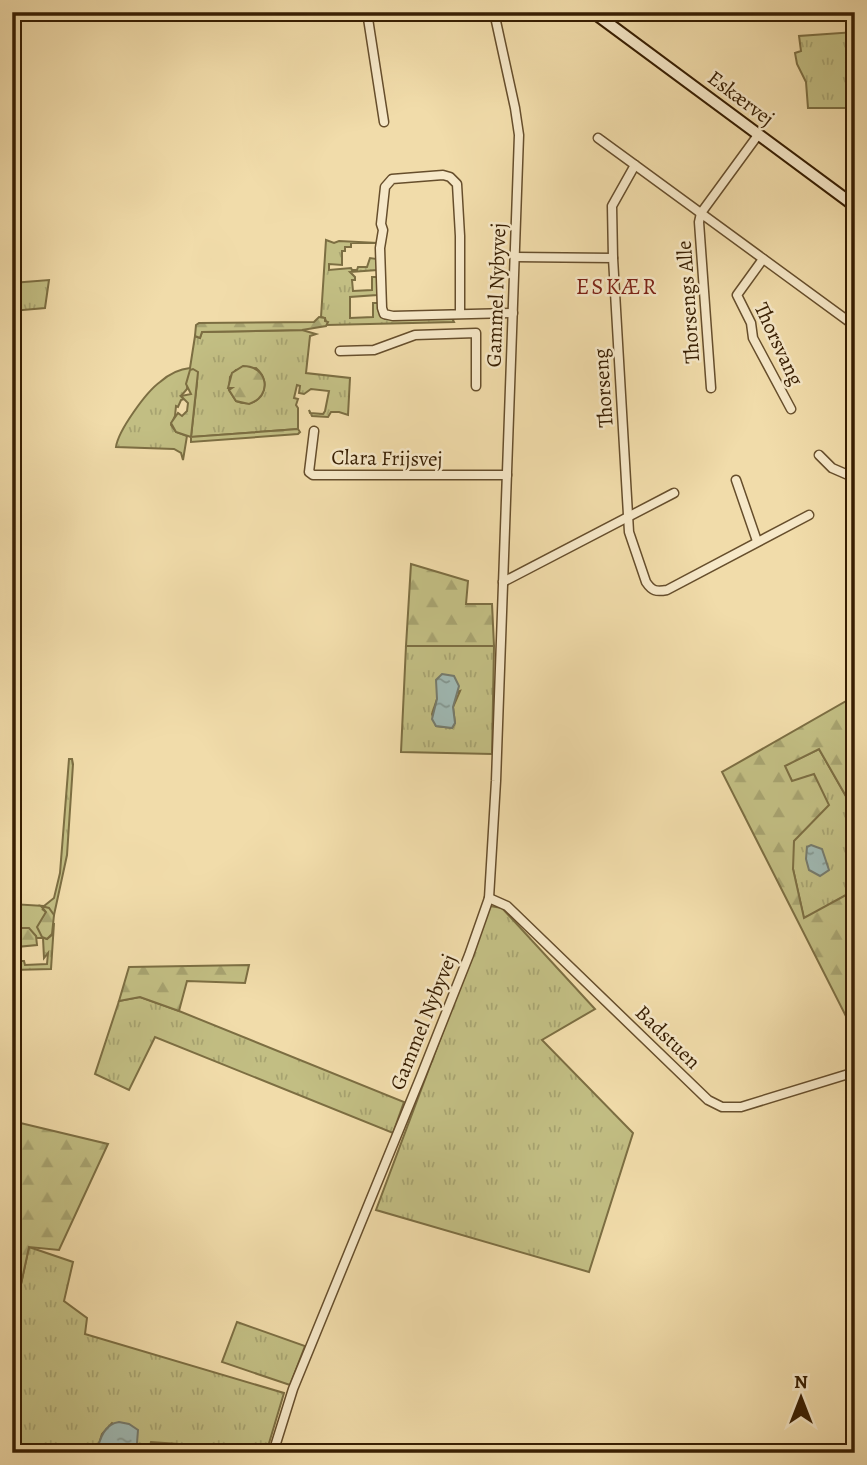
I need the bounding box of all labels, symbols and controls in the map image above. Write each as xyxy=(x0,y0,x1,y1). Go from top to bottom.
street label: Eskærvej xyxy=(702,64,780,132)
street label: Gammel Nybyvej xyxy=(479,222,513,368)
street label: Thorsengs Alle xyxy=(670,240,706,364)
district label: ESKÆR xyxy=(576,271,658,302)
street label: Thorsvang xyxy=(748,298,811,390)
street label: Thorseng xyxy=(586,347,620,428)
street label: Clara Frijsvej xyxy=(331,443,443,473)
street label: Gammel Nybyvej xyxy=(383,950,463,1094)
street label: Badstuen xyxy=(629,999,707,1075)
north arrow xyxy=(766,1364,836,1434)
text: N xyxy=(794,1369,808,1395)

